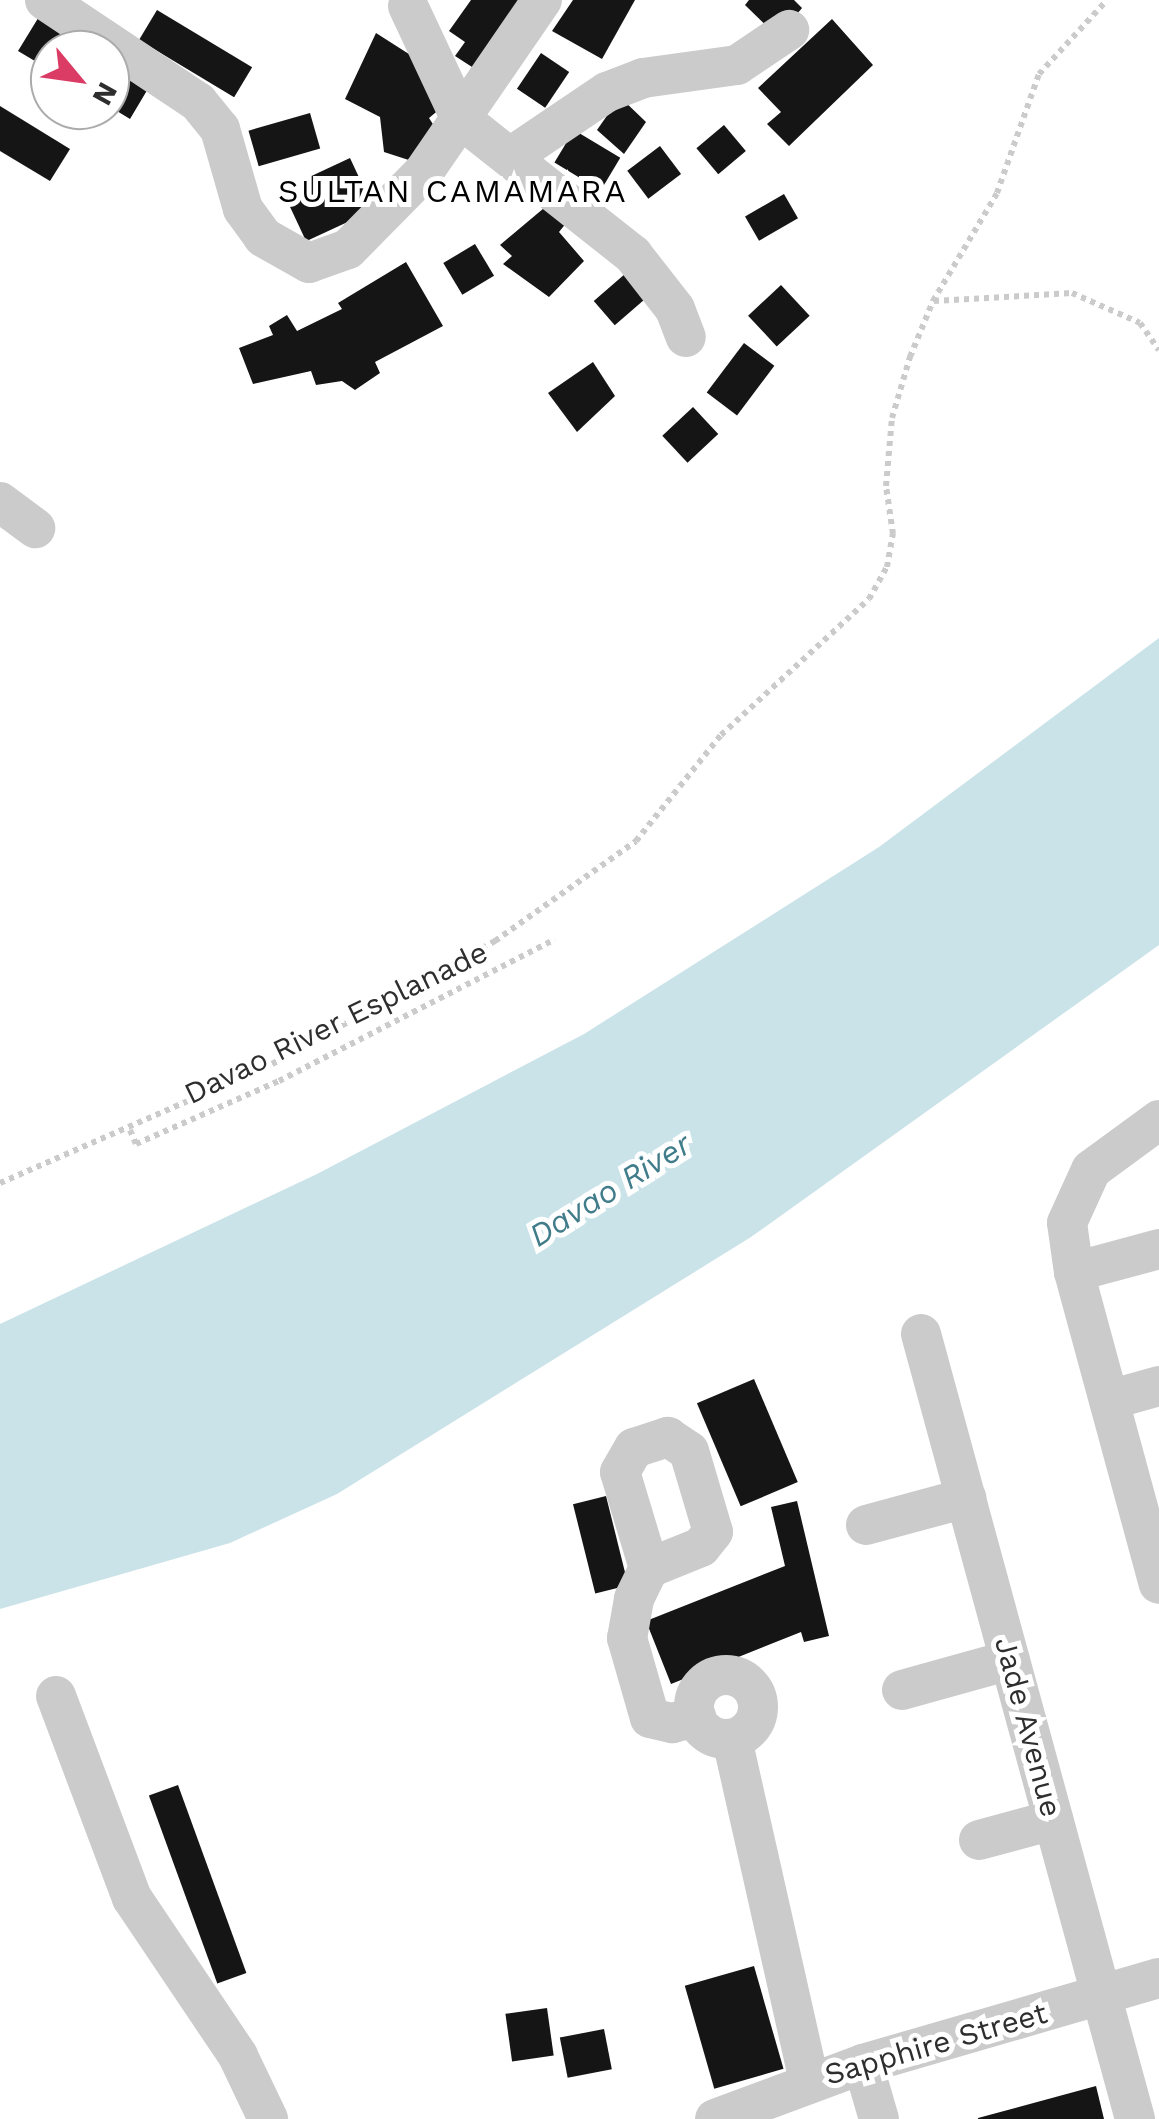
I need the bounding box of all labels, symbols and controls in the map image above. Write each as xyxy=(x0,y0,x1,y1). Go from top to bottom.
north arrow xyxy=(30,30,130,130)
text: N xyxy=(85,77,124,111)
district label: SULTAN CAMAMARA xyxy=(278,172,628,210)
street label: Davao River Esplanade xyxy=(178,934,494,1112)
water label: Davao River xyxy=(522,1125,698,1255)
street label: Jade Avenue xyxy=(987,1633,1069,1821)
street label: Sapphire Street xyxy=(821,1995,1051,2093)

